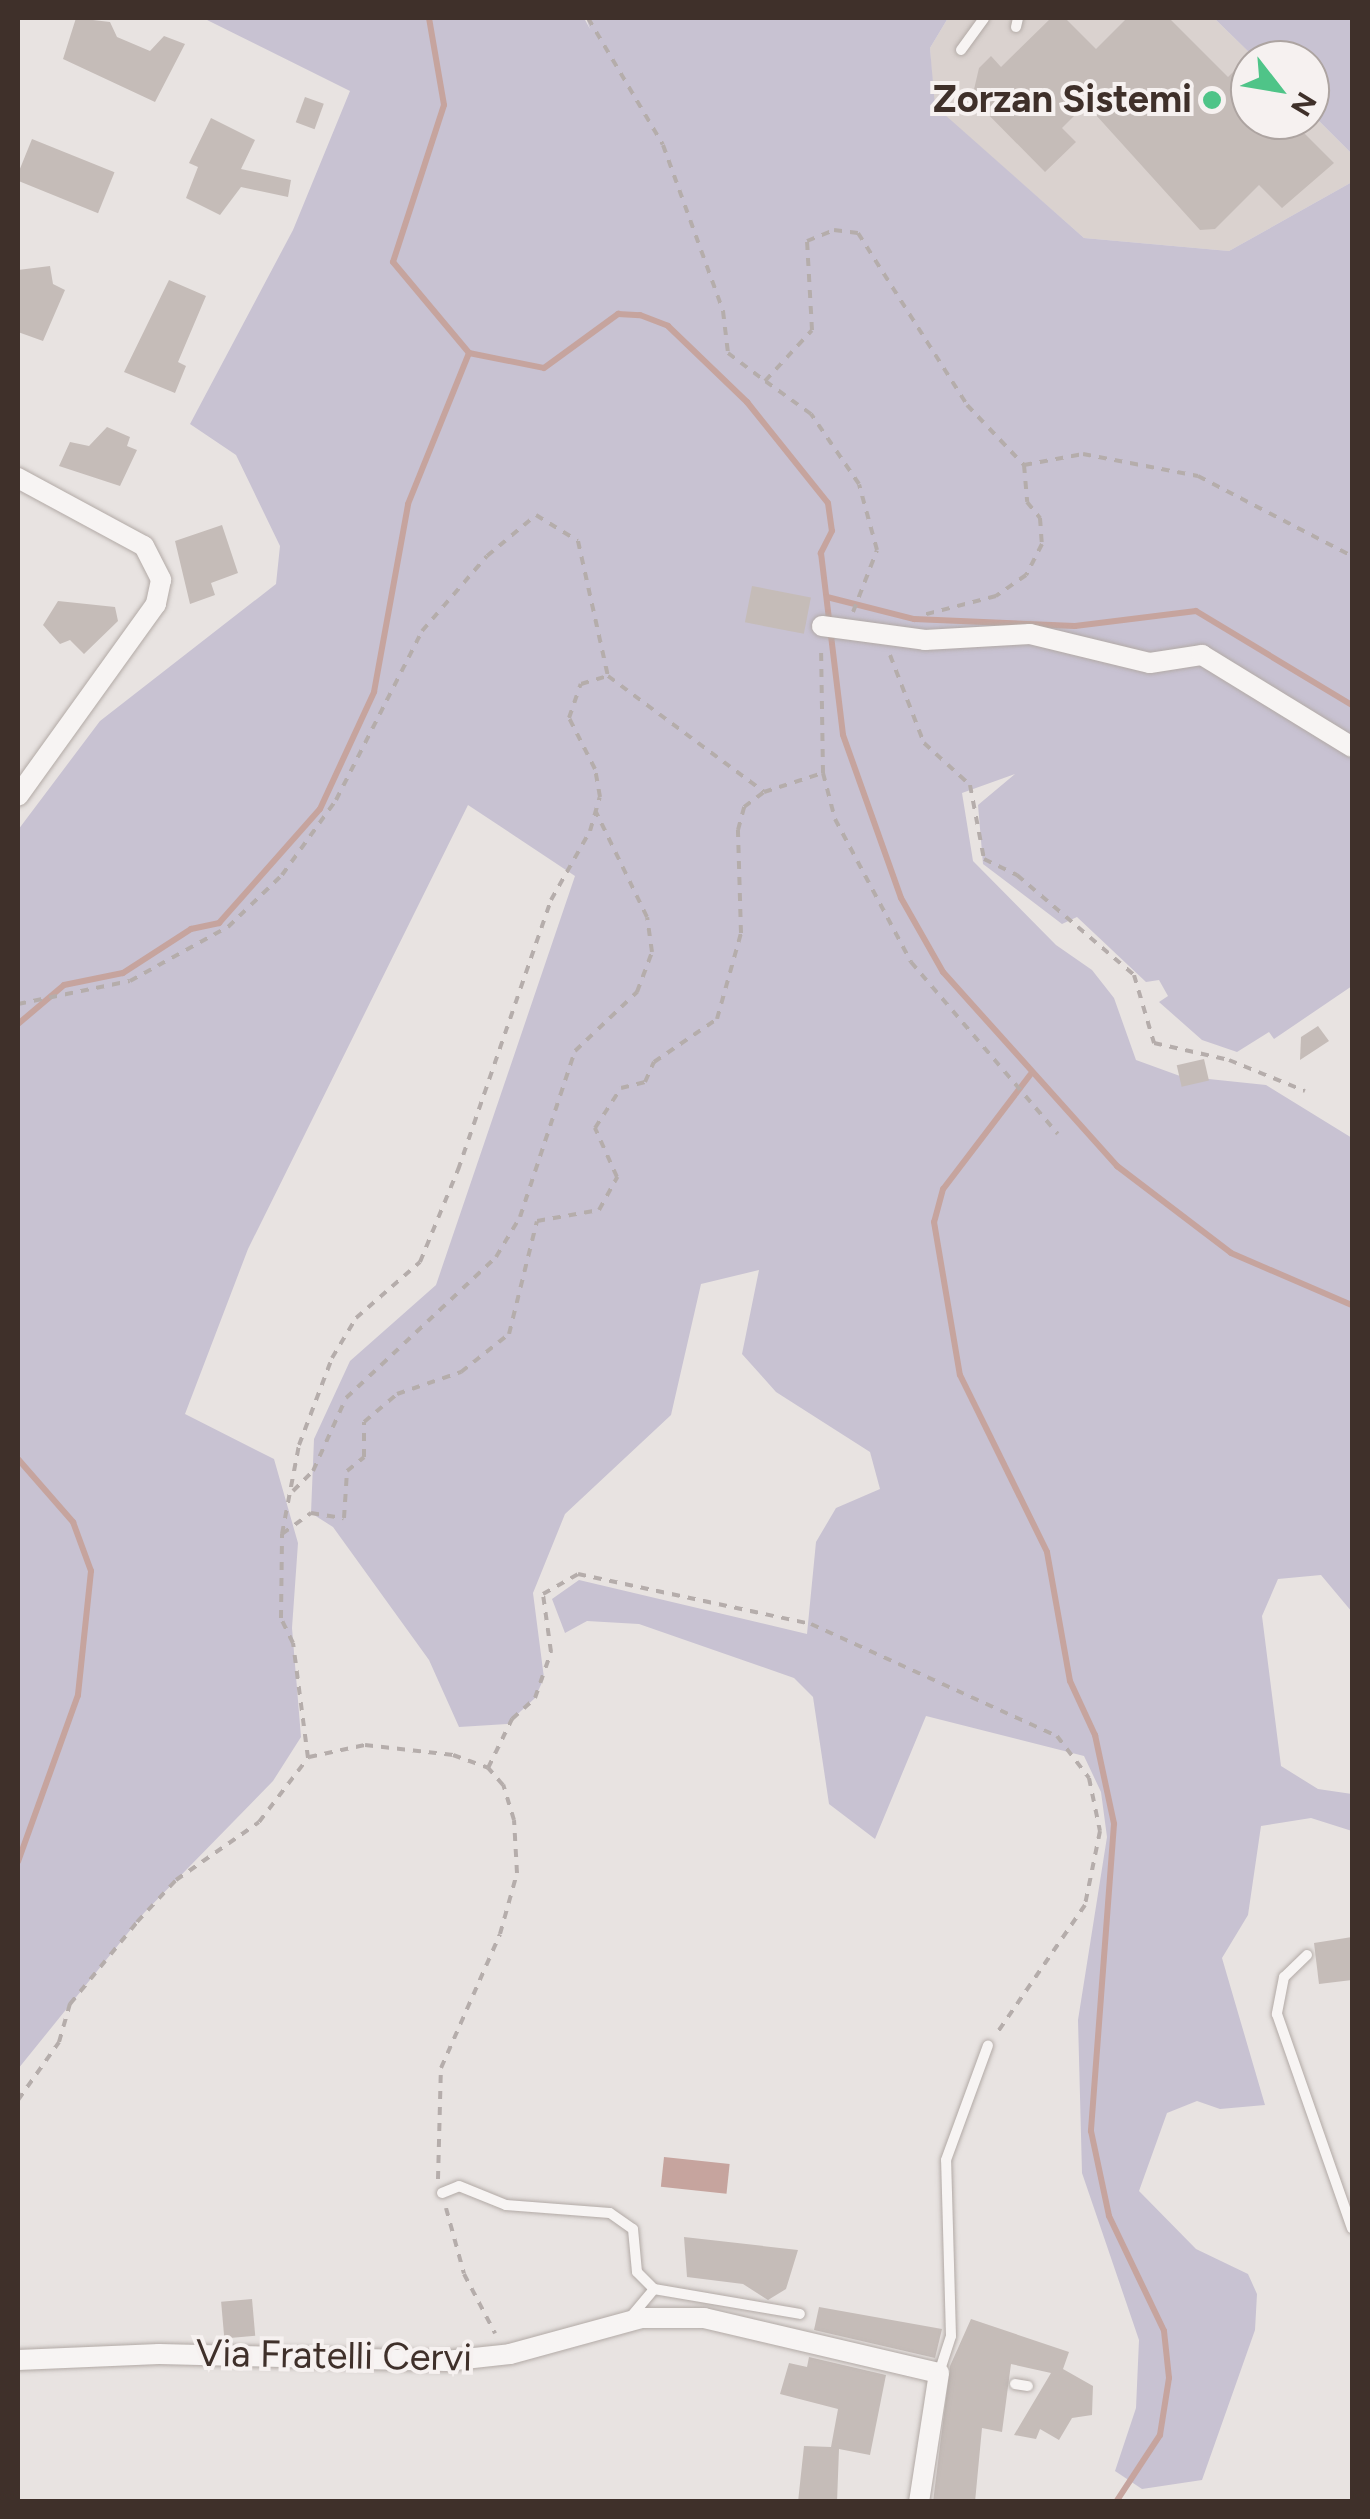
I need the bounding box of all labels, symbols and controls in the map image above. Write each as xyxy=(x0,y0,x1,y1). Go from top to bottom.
north arrow xyxy=(1230,40,1330,140)
place label: Zorzan Sistemi xyxy=(933,77,1192,123)
text: N xyxy=(1284,86,1324,122)
marker: Zorzan Sistemi xyxy=(1201,89,1223,111)
street label: Via Fratelli Cervi xyxy=(196,2331,472,2381)

